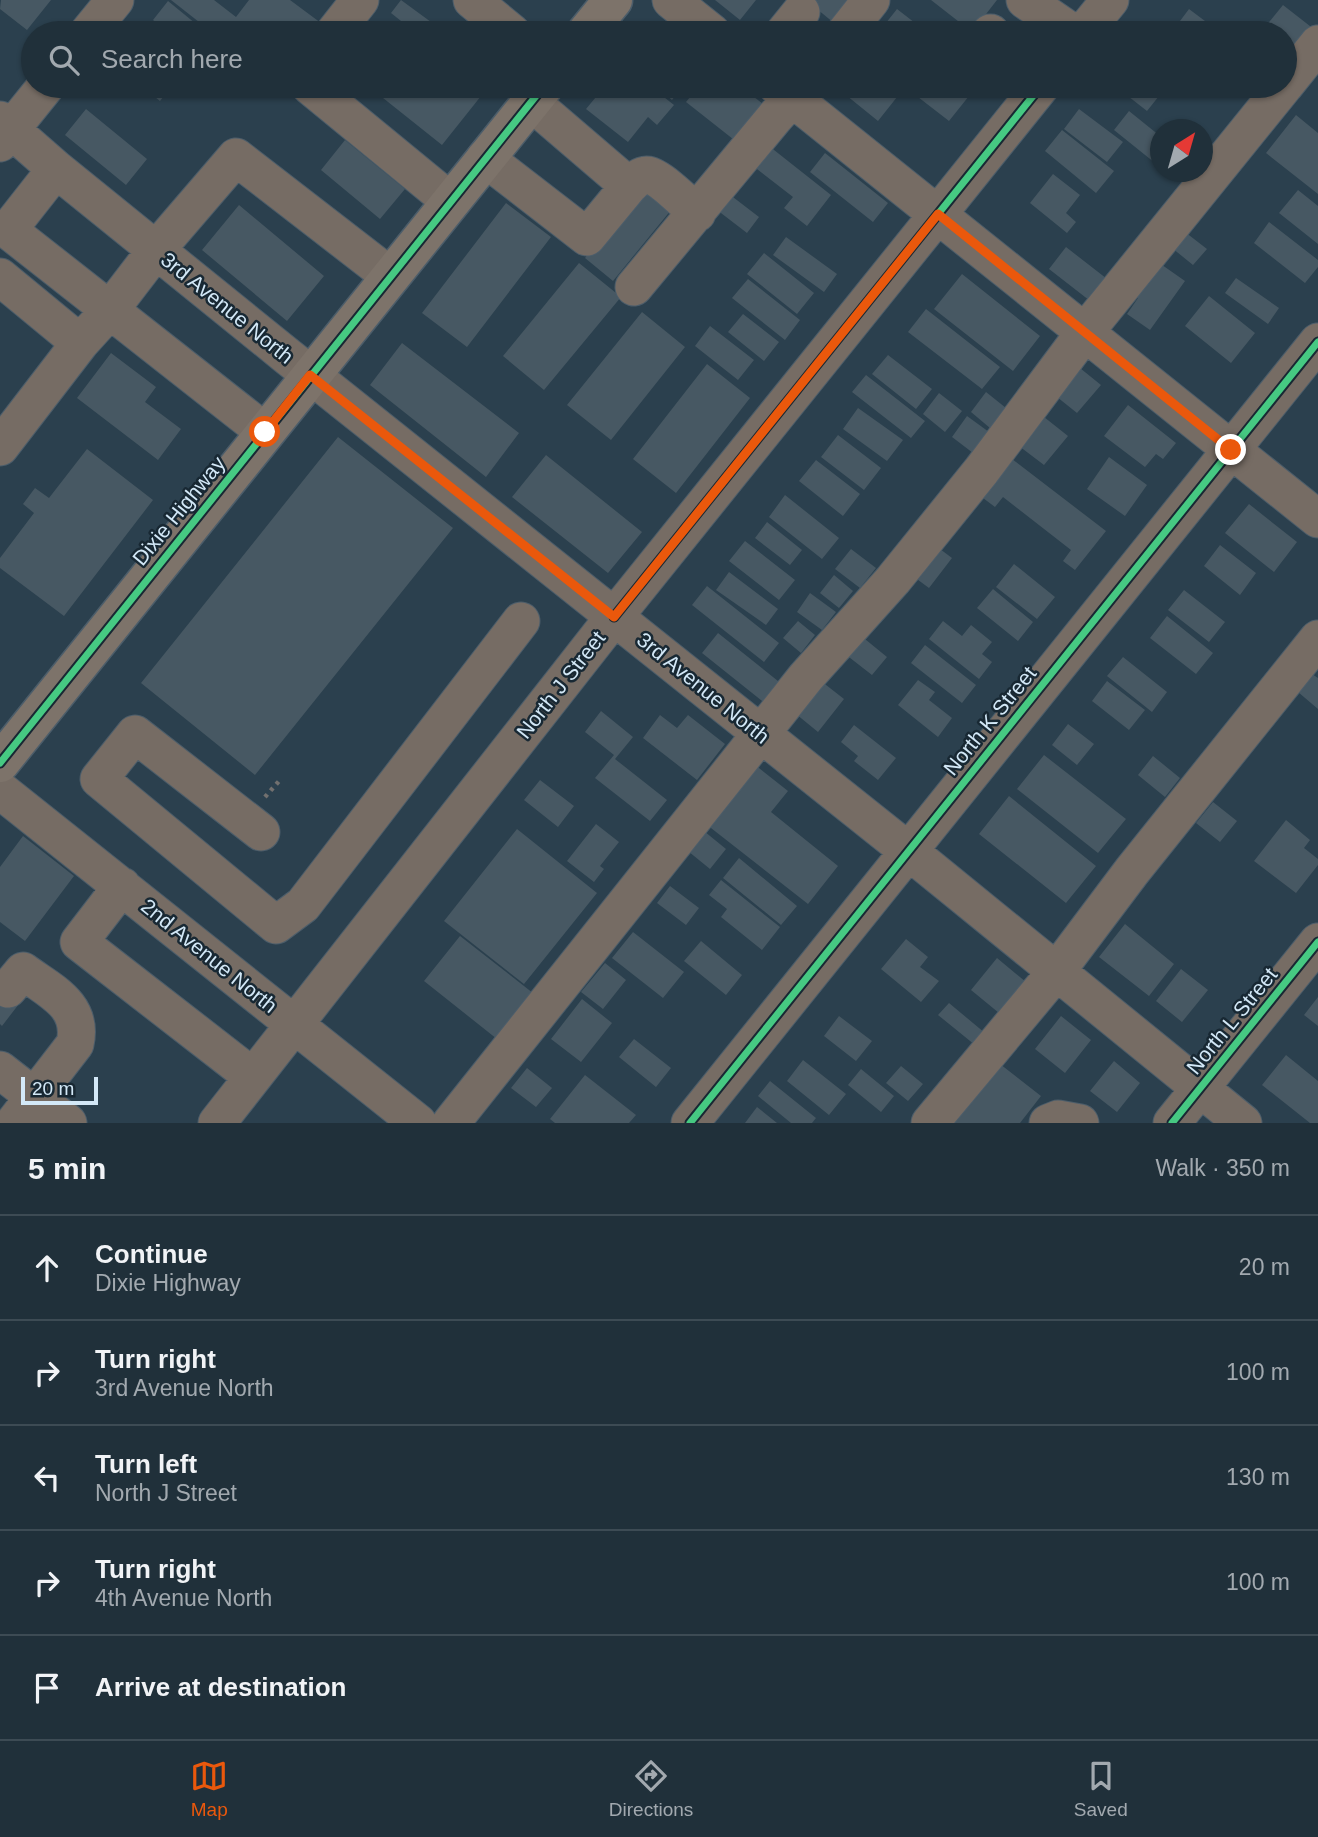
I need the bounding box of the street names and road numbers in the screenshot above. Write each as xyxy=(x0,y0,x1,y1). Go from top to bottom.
street label: 3rd Avenue North xyxy=(157,247,298,368)
street label: Dixie Highway xyxy=(128,451,230,570)
street label: North J Street xyxy=(512,626,610,743)
street label: 3rd Avenue North xyxy=(633,627,774,748)
street label: North K Street xyxy=(939,662,1041,780)
street label: 2nd Avenue North xyxy=(137,894,282,1017)
street label: North L Street xyxy=(1182,963,1282,1078)

